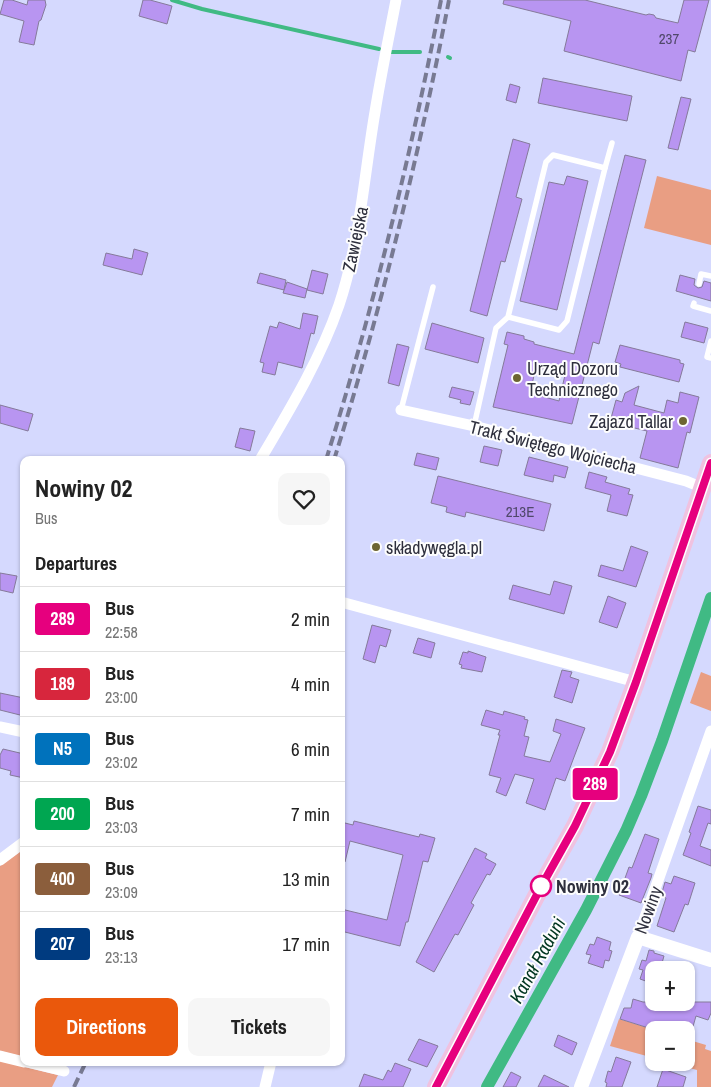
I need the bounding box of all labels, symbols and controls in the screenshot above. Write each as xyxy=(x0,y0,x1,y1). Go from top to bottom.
house number: 237 xyxy=(659,28,679,49)
street label: Zawiejska xyxy=(336,204,374,274)
place label: Urząd Dozoru Technicznego xyxy=(527,356,618,402)
marker: Urząd Dozoru Technicznego xyxy=(511,372,523,384)
place label: Zajazd Tallar xyxy=(589,409,673,434)
street label: Trakt Świętego Wojciecha xyxy=(467,414,639,480)
marker: Zajazd Tallar xyxy=(677,415,689,427)
text: Nowiny 02 xyxy=(35,472,132,504)
button: heart xyxy=(278,473,330,525)
house number: 213E xyxy=(506,501,534,522)
text: Bus xyxy=(35,507,58,529)
place label: składywęgla.pl xyxy=(386,535,482,560)
marker: składywęgla.pl xyxy=(370,541,382,553)
text: Departures xyxy=(35,550,117,576)
text: Bus xyxy=(105,595,134,621)
text: 289 xyxy=(50,606,75,631)
text: 2 min xyxy=(291,606,330,632)
text: 22:58 xyxy=(105,621,138,643)
text: Bus xyxy=(105,660,134,686)
text: 189 xyxy=(50,671,75,696)
text: 4 min xyxy=(291,671,330,697)
text: 23:00 xyxy=(105,686,138,708)
text: Bus xyxy=(105,725,134,751)
text: N5 xyxy=(53,736,72,761)
text: 6 min xyxy=(291,736,330,762)
text: 23:02 xyxy=(105,751,138,773)
line badge: 289 xyxy=(566,768,624,800)
text: 289 xyxy=(583,771,607,796)
text: Bus xyxy=(105,790,134,816)
text: 200 xyxy=(50,801,75,826)
text: 7 min xyxy=(291,801,330,827)
text: 23:03 xyxy=(105,816,138,838)
text: Bus xyxy=(105,855,134,881)
text: 400 xyxy=(50,866,75,891)
text: 13 min xyxy=(282,866,330,892)
place label: Nowiny 02 xyxy=(556,874,629,899)
marker: Nowiny 02 xyxy=(530,875,552,897)
text: 23:09 xyxy=(105,881,138,903)
street label: Nowiny xyxy=(628,882,668,937)
water label: Kanał Raduni xyxy=(503,912,572,1008)
text: Bus xyxy=(105,920,134,946)
text: 207 xyxy=(50,931,75,956)
text: 17 min xyxy=(282,931,330,957)
text: 23:13 xyxy=(105,946,138,968)
map controls xyxy=(645,961,695,1071)
button: + xyxy=(645,961,695,1011)
button: Directions xyxy=(35,998,178,1056)
button: Tickets xyxy=(188,998,330,1056)
button: − xyxy=(645,1021,695,1071)

